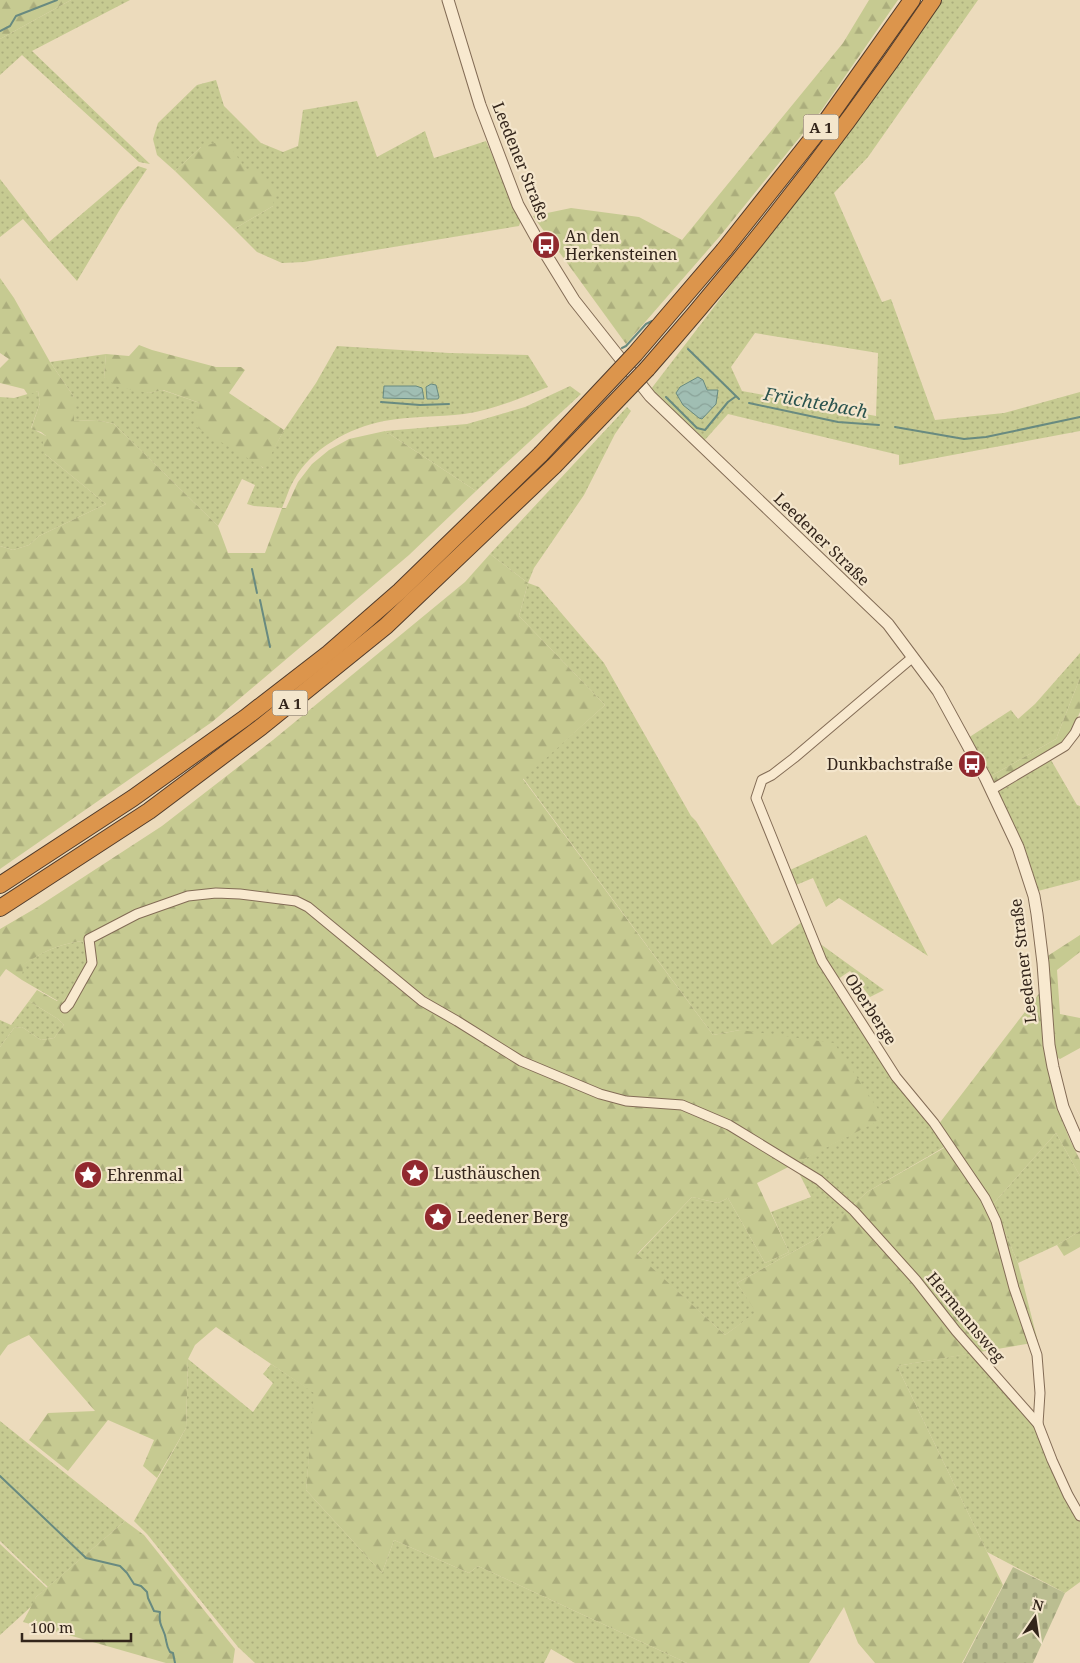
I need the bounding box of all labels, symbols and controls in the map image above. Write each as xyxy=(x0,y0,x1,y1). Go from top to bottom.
street label: Leedener Straße xyxy=(487,99,555,223)
road number: A 1 xyxy=(804,114,838,140)
place label: An den Herkensteinen xyxy=(565,225,677,265)
bus stop icon: An den Herkensteinen xyxy=(531,230,561,260)
water label: Früchtebach xyxy=(761,381,870,423)
street label: Leedener Straße xyxy=(769,487,875,591)
road number: A 1 xyxy=(272,690,308,716)
bus stop icon: Dunkbachstraße xyxy=(957,749,987,779)
place label: Dunkbachstraße xyxy=(827,753,953,775)
street label: Leedener Straße xyxy=(1004,897,1042,1025)
street label: Oberberge xyxy=(840,969,902,1049)
place icon: Lusthäuschen xyxy=(400,1158,430,1188)
place icon: Ehrenmal xyxy=(73,1160,103,1190)
place label: Lusthäuschen xyxy=(434,1162,540,1184)
place label: Ehrenmal xyxy=(107,1164,183,1186)
place icon: Leedener Berg xyxy=(423,1202,453,1232)
place label: Leedener Berg xyxy=(457,1206,569,1228)
street label: Hermannsweg xyxy=(922,1267,1011,1367)
north arrow xyxy=(1010,1593,1060,1643)
text: N xyxy=(1031,1594,1046,1615)
scale bar xyxy=(22,1610,131,1642)
text: 100 m xyxy=(30,1617,73,1637)

